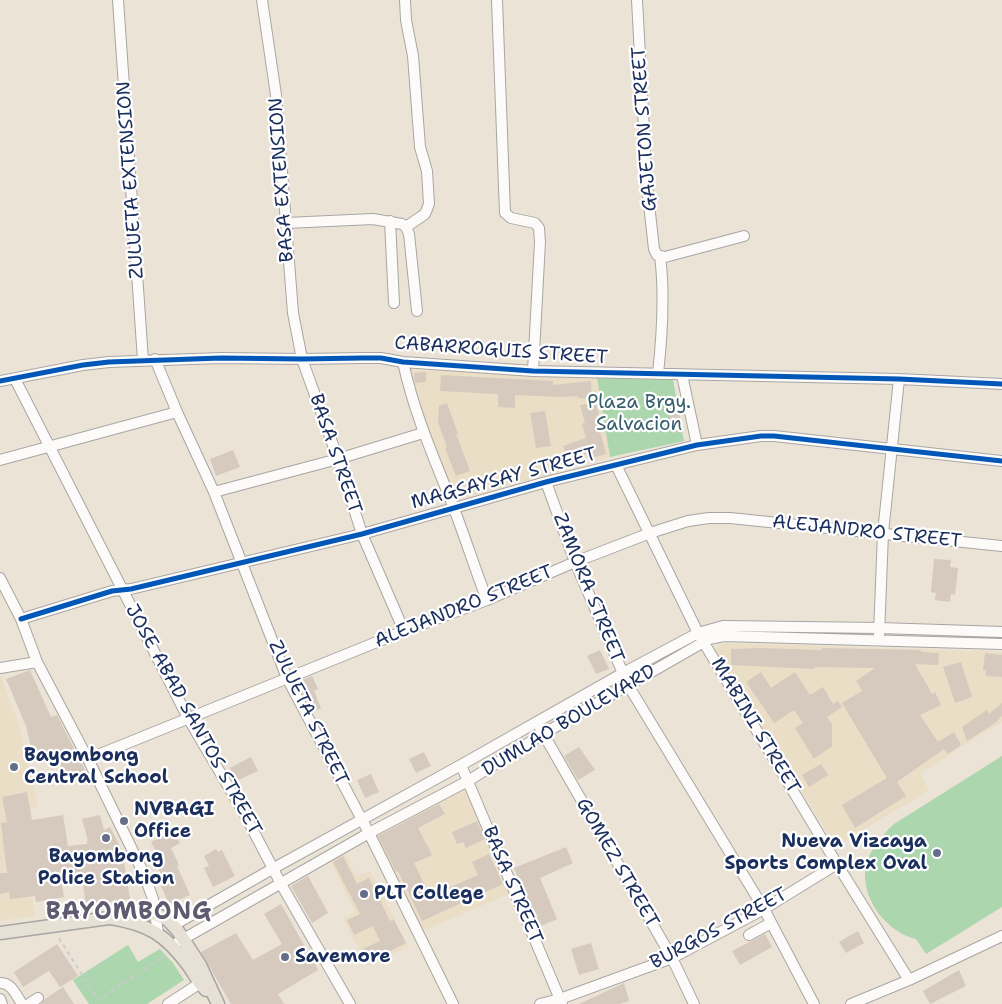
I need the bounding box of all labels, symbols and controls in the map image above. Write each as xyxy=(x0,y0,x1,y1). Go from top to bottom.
street label: GAJETON STREET xyxy=(628,46,662,212)
street label: ZULUETA EXTENSION xyxy=(113,80,149,280)
street label: BASA EXTENSION xyxy=(265,97,299,263)
street label: CABARROGUIS STREET xyxy=(393,332,609,370)
street label: BASA STREET xyxy=(304,391,366,517)
park label: Plaza Brgy. Salvacion xyxy=(587,392,691,436)
street label: MAGSAYSAY STREET xyxy=(409,443,599,515)
street label: ZAMORA STREET xyxy=(548,510,628,666)
street label: ALEJANDRO STREET xyxy=(771,511,963,553)
street label: ALEJANDRO STREET xyxy=(371,561,557,653)
street label: JOSE ABAD SANTOS STREET xyxy=(120,601,266,839)
street label: ZULUETA STREET xyxy=(263,637,353,789)
street label: MABINI STREET xyxy=(705,654,805,798)
street label: DUMLAO BOULEVARD xyxy=(478,660,660,782)
place label: Bayombong Central School xyxy=(24,745,168,789)
marker: Bayombong Central School xyxy=(8,761,20,773)
street label: GOMEZ STREET xyxy=(571,794,663,932)
place label: NVBAGI Office xyxy=(134,799,214,843)
marker: NVBAGI Office xyxy=(118,815,130,827)
street label: BASA STREET xyxy=(477,823,547,947)
place label: Nueva Vizcaya Sports Complex Oval xyxy=(725,831,927,875)
marker: Bayombong Police Station xyxy=(100,832,112,844)
place label: Bayombong Police Station xyxy=(38,846,174,890)
marker: Nueva Vizcaya Sports Complex Oval xyxy=(931,847,943,859)
place label: PLT College xyxy=(374,883,484,905)
street label: BURGOS STREET xyxy=(647,883,791,975)
marker: PLT College xyxy=(358,888,370,900)
district label: BAYOMBONG xyxy=(45,899,213,927)
place label: Savemore xyxy=(295,946,391,968)
marker: Savemore xyxy=(279,951,291,963)

